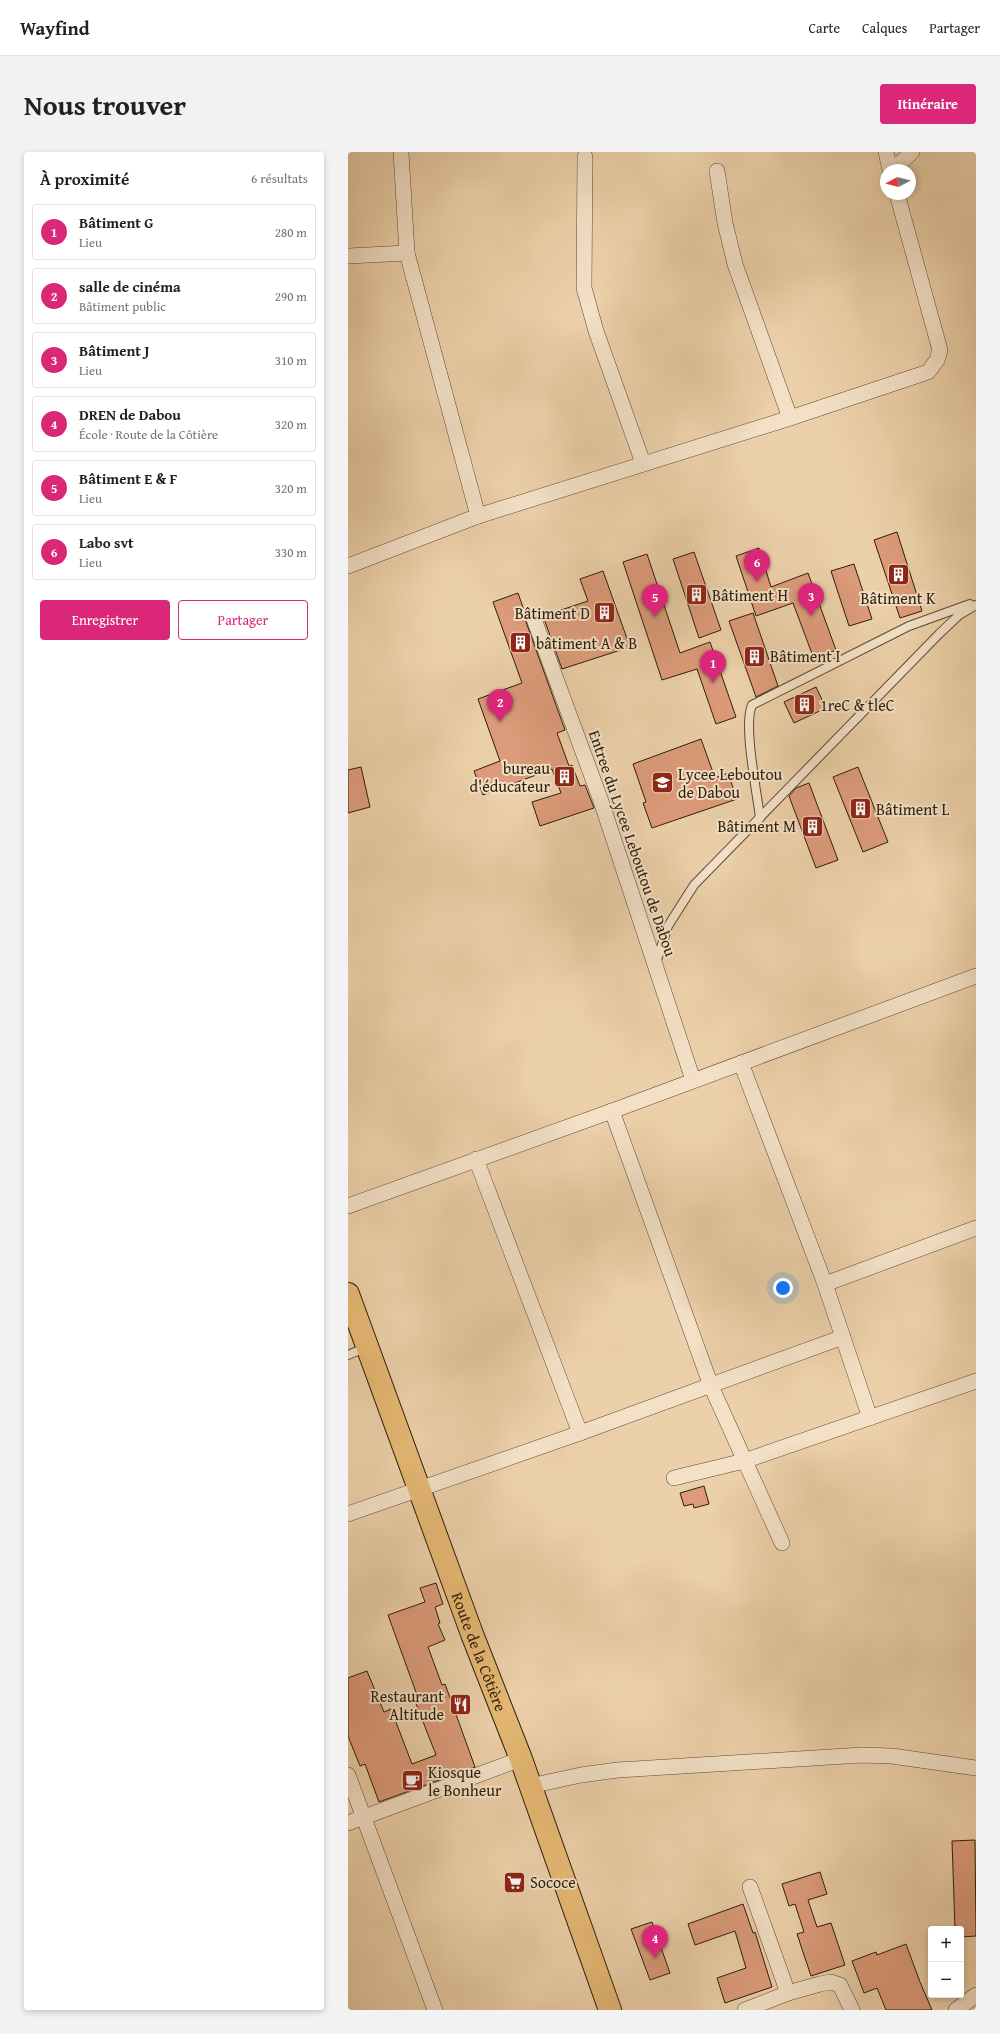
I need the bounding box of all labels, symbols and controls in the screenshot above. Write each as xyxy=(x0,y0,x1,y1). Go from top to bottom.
text: Wayfind xyxy=(20,14,90,42)
text: Carte xyxy=(808,18,840,38)
text: Calques xyxy=(862,18,907,38)
text: Partager xyxy=(929,18,980,38)
text: Nous trouver xyxy=(24,84,186,125)
button: Itinéraire xyxy=(880,84,976,124)
north arrow xyxy=(880,164,916,200)
text: À proximité xyxy=(40,166,129,191)
text: 6 résultats xyxy=(251,169,308,188)
text: Bâtiment G xyxy=(79,212,153,233)
text: 1 xyxy=(51,223,57,242)
text: 280 m xyxy=(275,223,307,242)
text: Lieu xyxy=(79,233,102,252)
text: salle de cinéma xyxy=(79,276,181,297)
text: 2 xyxy=(51,287,57,306)
text: 290 m xyxy=(275,287,307,306)
text: Bâtiment public xyxy=(79,297,166,316)
text: Bâtiment J xyxy=(79,340,150,361)
text: 3 xyxy=(51,351,57,370)
text: 310 m xyxy=(275,351,307,370)
text: Lieu xyxy=(79,361,102,380)
text: DREN de Dabou xyxy=(79,404,181,425)
text: 4 xyxy=(51,415,57,434)
text: 320 m xyxy=(275,415,307,434)
text: École · Route de la Côtière xyxy=(79,425,218,444)
text: Bâtiment E & F xyxy=(79,468,177,489)
text: 5 xyxy=(51,479,57,498)
text: 320 m xyxy=(275,479,307,498)
text: Lieu xyxy=(79,489,102,508)
text: Labo svt xyxy=(79,532,134,553)
text: 6 xyxy=(51,543,57,562)
text: 330 m xyxy=(275,543,307,562)
pin: 6 xyxy=(744,549,770,582)
text: Lieu xyxy=(79,553,102,572)
building icon: Bâtiment K xyxy=(885,562,911,588)
building icon: Bâtiment H xyxy=(684,582,710,608)
place label: Bâtiment H xyxy=(712,583,789,607)
pin: 3 xyxy=(798,583,824,616)
pin: 5 xyxy=(642,584,668,617)
place label: Bâtiment K xyxy=(861,586,936,610)
button: Enregistrer xyxy=(40,600,170,640)
button: Partager xyxy=(178,600,308,640)
building icon: Bâtiment D xyxy=(592,600,618,626)
place label: Bâtiment D xyxy=(515,601,590,625)
building icon: bâtiment A & B xyxy=(508,630,534,656)
place label: bâtiment A & B xyxy=(536,631,637,655)
building icon: Bâtiment I xyxy=(742,643,768,669)
place label: Bâtiment I xyxy=(770,644,841,668)
pin: 1 xyxy=(700,650,726,683)
pin: 2 xyxy=(487,689,513,722)
building icon: 1reC & tleC xyxy=(792,692,818,718)
place label: 1reC & tleC xyxy=(820,693,895,717)
street label: Entree du Lycee Leboutou de Dabou xyxy=(583,727,683,960)
place label: bureau d'éducateur xyxy=(470,756,550,798)
place label: Lycee Leboutou de Dabou xyxy=(678,762,783,804)
building icon: bureau d'éducateur xyxy=(552,764,578,790)
school or university icon: Lycee Leboutou de Dabou xyxy=(649,770,675,796)
building icon: Bâtiment L xyxy=(847,796,873,822)
place label: Bâtiment L xyxy=(876,797,950,821)
building icon: Bâtiment M xyxy=(799,813,825,839)
place label: Bâtiment M xyxy=(717,814,796,838)
your location xyxy=(773,1278,793,1298)
street label: Route de la Côtière xyxy=(446,1588,513,1715)
place label: Restaurant Altitude xyxy=(370,1684,444,1726)
restaurant icon: Restaurant Altitude xyxy=(447,1692,473,1718)
place label: Kiosque le Bonheur xyxy=(428,1760,502,1802)
cafe icon: Kiosque le Bonheur xyxy=(399,1768,425,1794)
supermarket icon: Sococe xyxy=(502,1869,528,1895)
place label: Sococe xyxy=(530,1870,576,1894)
pin: 4 xyxy=(642,1925,668,1958)
map controls xyxy=(928,1926,964,1998)
button: + xyxy=(928,1926,964,1962)
button: − xyxy=(928,1962,964,1998)

